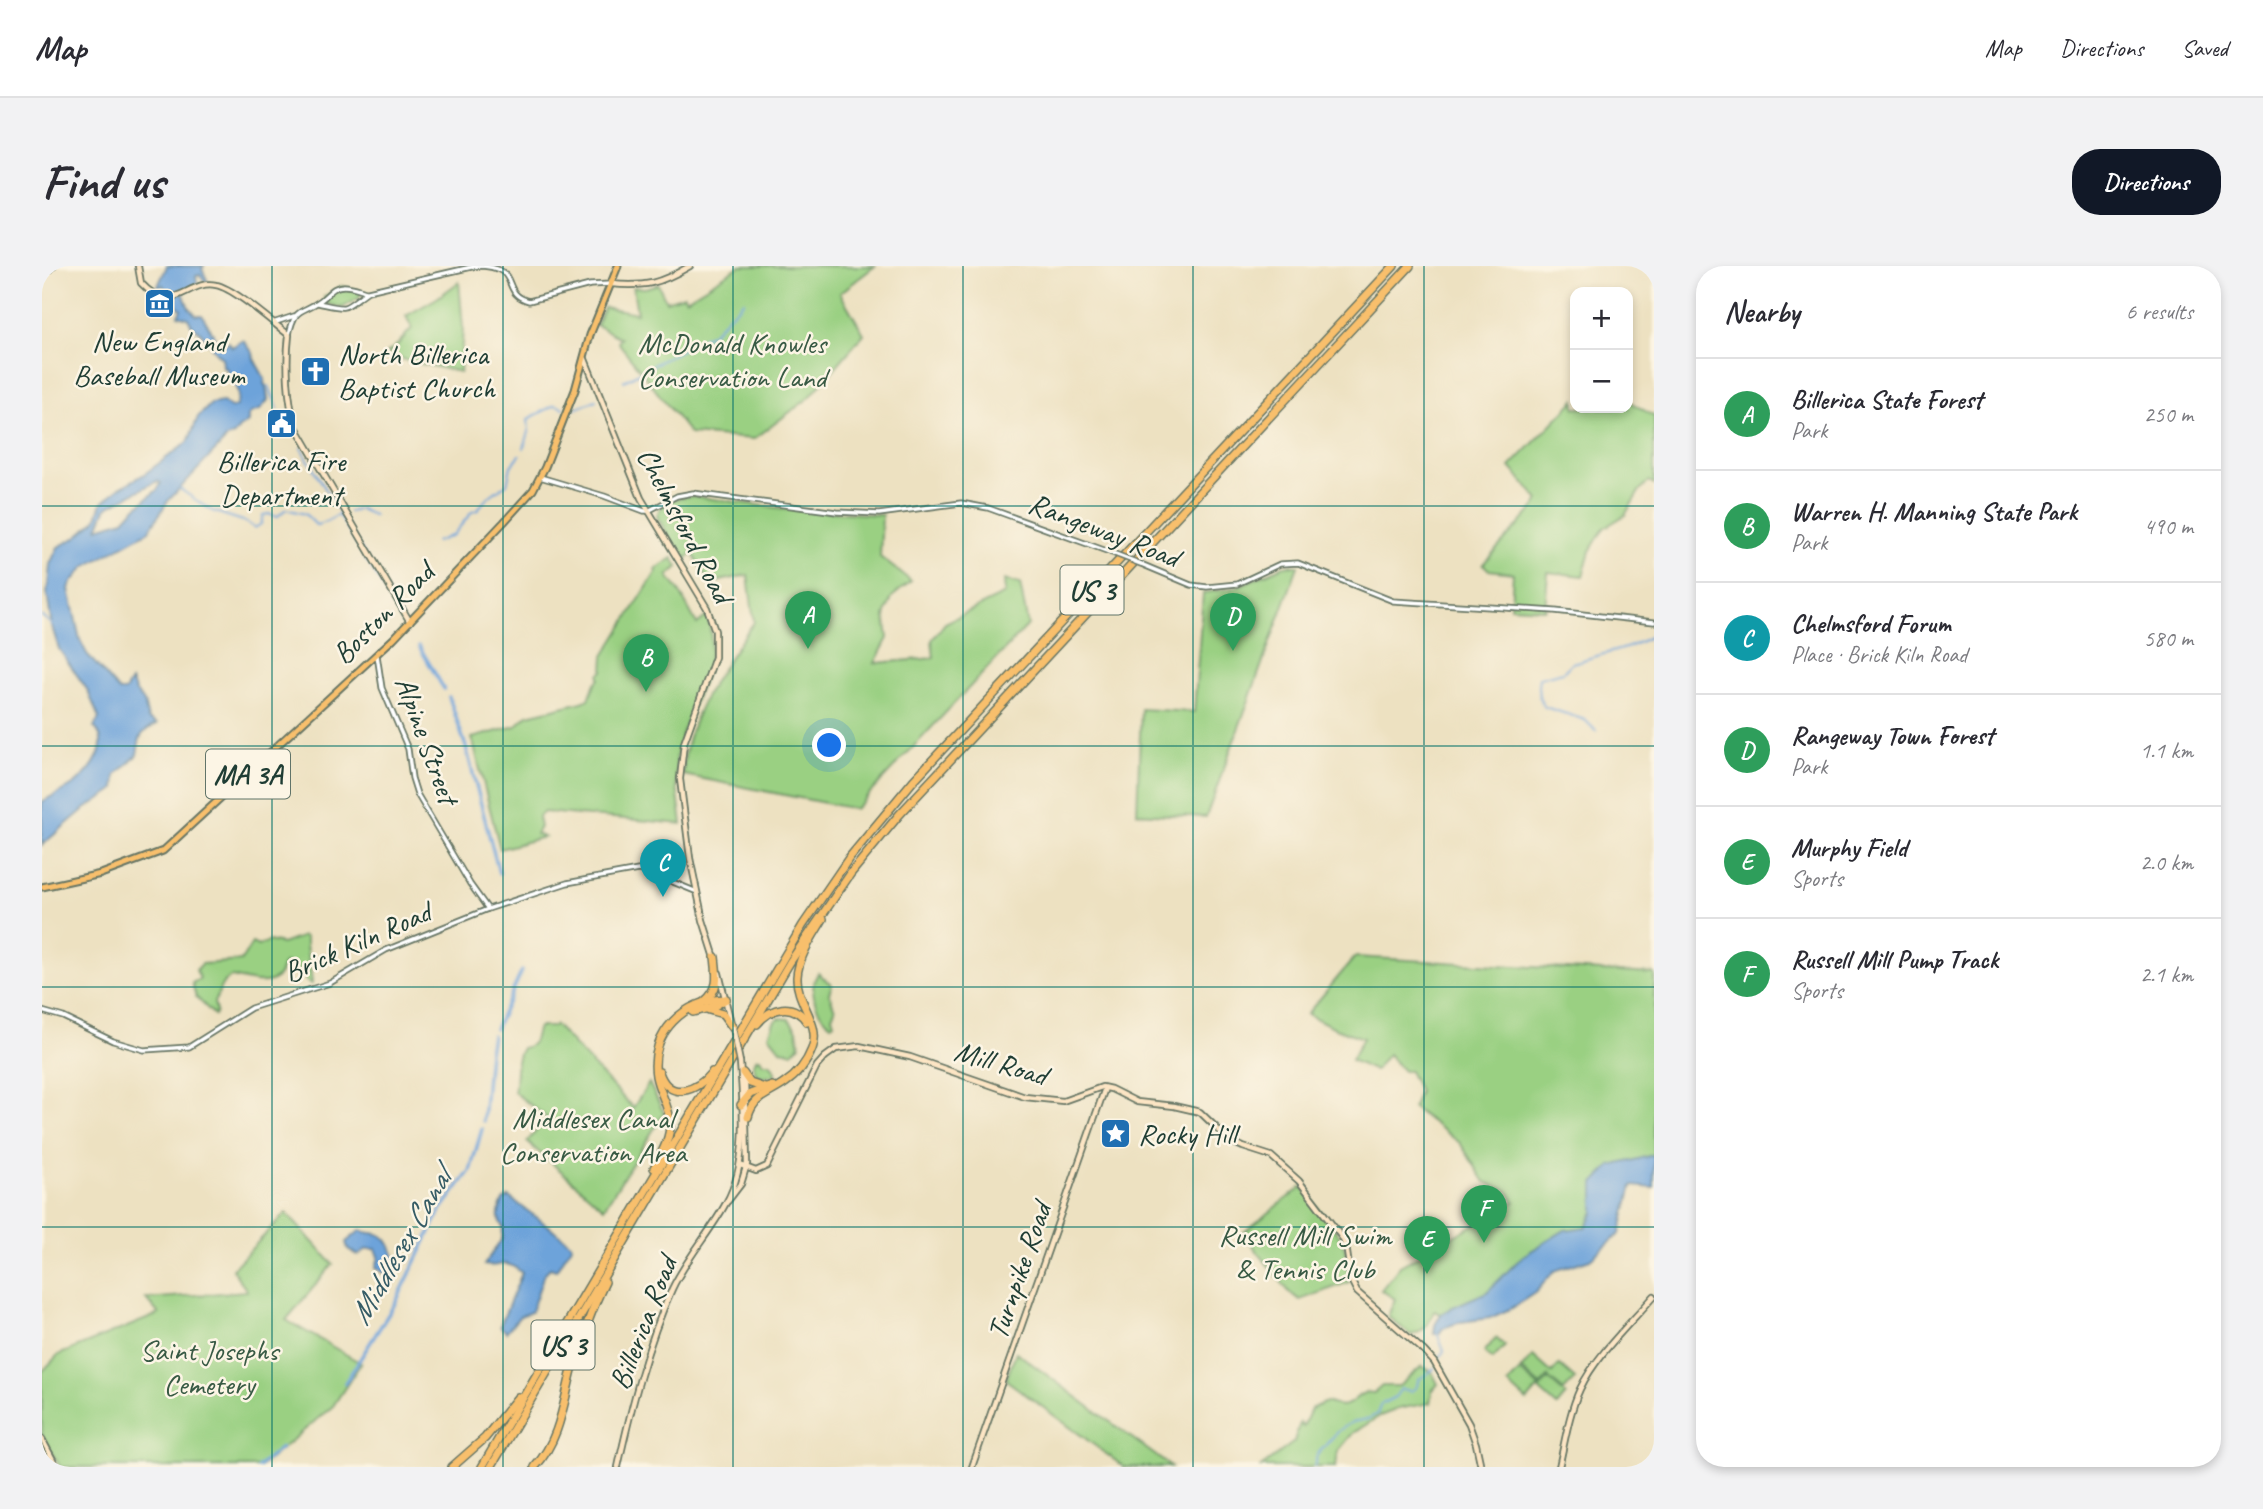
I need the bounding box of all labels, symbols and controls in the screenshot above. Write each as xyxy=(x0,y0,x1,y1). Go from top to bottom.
text: Map xyxy=(35,27,86,69)
text: Map xyxy=(1985,33,2022,63)
text: Directions xyxy=(2060,33,2143,63)
text: Saved xyxy=(2181,33,2228,63)
button: Directions xyxy=(2072,149,2221,215)
text: Find us xyxy=(42,151,164,213)
museum icon: New England Baseball Museum xyxy=(142,286,176,320)
map controls xyxy=(1570,287,1633,413)
button: + xyxy=(1570,287,1633,350)
text: Nearby xyxy=(1724,293,1800,331)
text: 6 results xyxy=(2126,297,2193,326)
place label: New England Baseball Museum xyxy=(73,322,246,394)
park label: McDonald Knowles Conservation Land xyxy=(638,324,830,396)
place label: North Billerica Baptist Church xyxy=(338,335,496,407)
button: − xyxy=(1570,350,1633,413)
church icon: North Billerica Baptist Church xyxy=(298,354,332,388)
text: Billerica State Forest xyxy=(1791,383,1982,416)
text: A xyxy=(1741,400,1753,429)
text: 250 m xyxy=(2144,400,2193,429)
public building icon: Billerica Fire Department xyxy=(264,406,298,440)
text: Park xyxy=(1791,416,1827,445)
street label: Chelmsford Road xyxy=(628,441,744,613)
place label: Billerica Fire Department xyxy=(217,442,348,514)
street label: Rangeway Road xyxy=(1023,484,1189,578)
text: Warren H. Manning State Park xyxy=(1791,495,2077,528)
text: B xyxy=(1741,512,1753,541)
text: 490 m xyxy=(2144,512,2193,541)
text: Park xyxy=(1791,528,1827,557)
street label: Boston Road xyxy=(324,551,445,672)
road number: US 3 xyxy=(1060,566,1124,614)
pin: A xyxy=(785,591,831,649)
pin: D xyxy=(1210,593,1256,651)
text: Chelmsford Forum xyxy=(1791,607,1951,640)
text: C xyxy=(1742,624,1752,653)
text: 580 m xyxy=(2144,624,2193,653)
pin: B xyxy=(623,634,669,692)
text: Place · Brick Kiln Road xyxy=(1791,640,1967,669)
street label: Alpine Street xyxy=(386,671,469,813)
text: Rangeway Town Forest xyxy=(1791,719,1994,752)
your location xyxy=(812,728,846,762)
text: D xyxy=(1740,736,1754,765)
text: 1.1 km xyxy=(2140,736,2193,765)
road number: MA 3A xyxy=(206,750,290,798)
text: Park xyxy=(1791,752,1827,781)
text: Murphy Field xyxy=(1791,831,1907,864)
pin: C xyxy=(640,839,686,897)
text: E xyxy=(1741,848,1753,877)
text: 2.0 km xyxy=(2140,848,2193,877)
text: Sports xyxy=(1791,864,1843,893)
street label: Brick Kiln Road xyxy=(277,891,440,991)
text: Russell Mill Pump Track xyxy=(1791,943,1998,976)
text: F xyxy=(1742,960,1752,989)
text: 2.1 km xyxy=(2140,960,2193,989)
text: Sports xyxy=(1791,976,1843,1005)
street label: Mill Road xyxy=(950,1032,1056,1095)
park label: Middlesex Canal Conservation Area xyxy=(500,1099,688,1171)
place label: Rocky Hill xyxy=(1138,1115,1241,1153)
place icon: Rocky Hill xyxy=(1098,1117,1132,1151)
water label: Middlesex Canal xyxy=(339,1153,466,1332)
pin: F xyxy=(1461,1185,1507,1243)
street label: Turnpike Road xyxy=(978,1194,1061,1344)
park label: Russell Mill Swim & Tennis Club xyxy=(1219,1216,1393,1288)
pin: E xyxy=(1404,1216,1450,1274)
street label: Billerica Road xyxy=(600,1247,687,1395)
road number: US 3 xyxy=(532,1320,594,1370)
park label: Saint Josephs Cemetery xyxy=(140,1331,281,1403)

